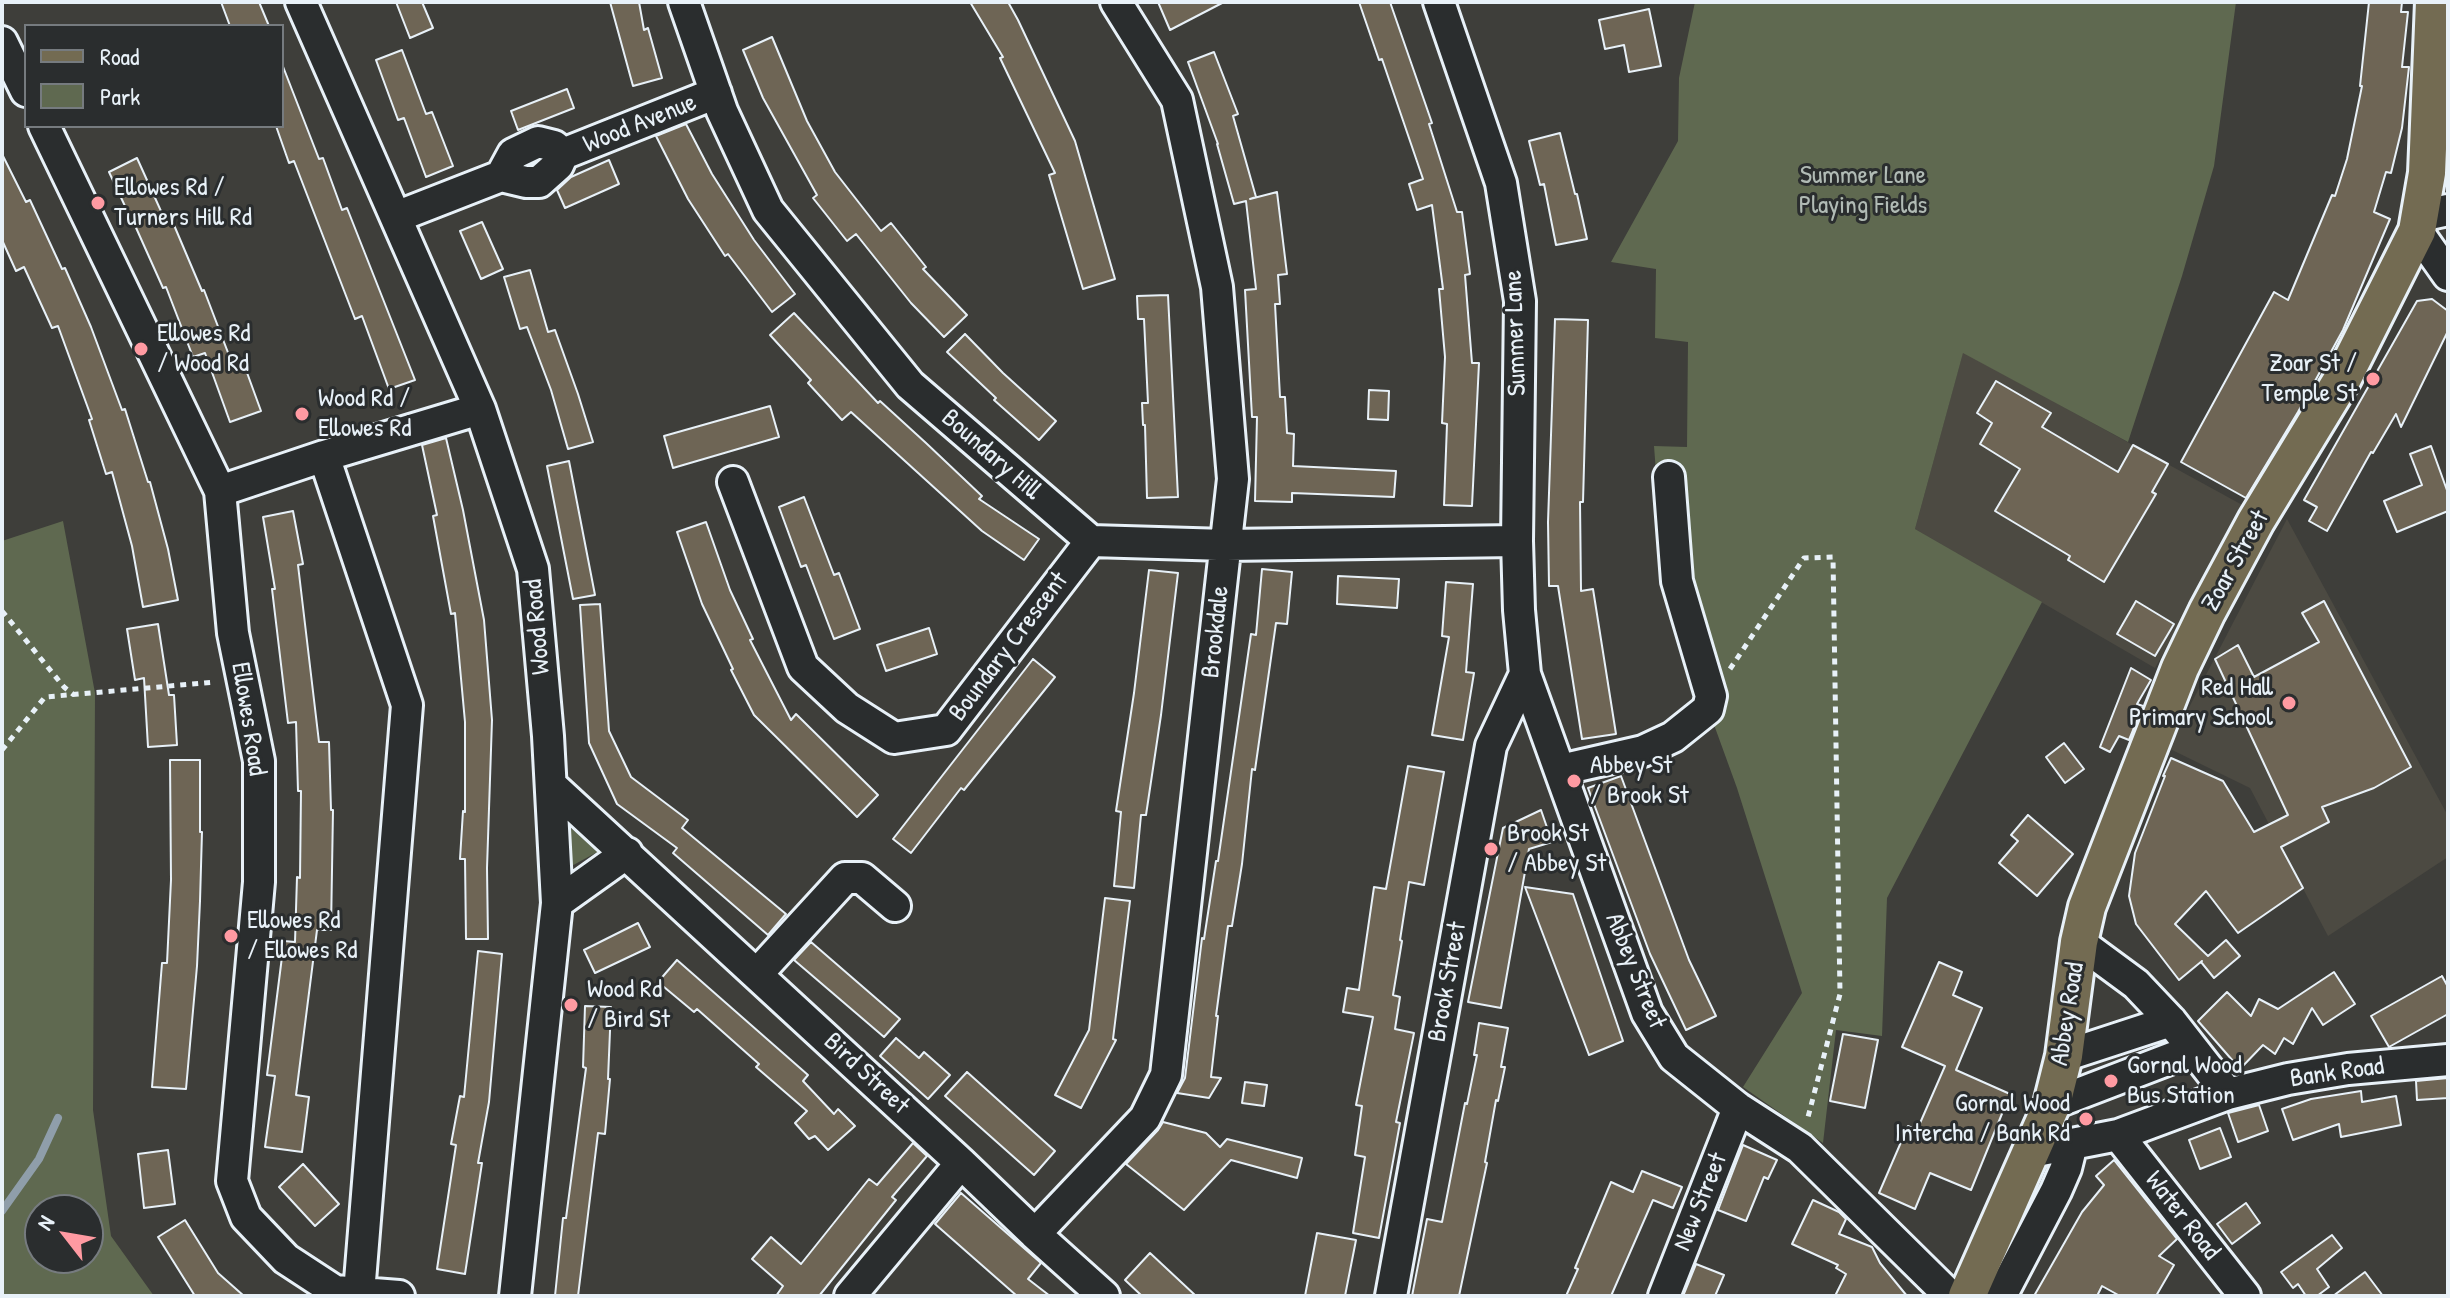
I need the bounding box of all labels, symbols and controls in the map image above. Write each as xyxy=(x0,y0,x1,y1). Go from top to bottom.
legend xyxy=(24,24,284,128)
text: Road xyxy=(100,40,139,72)
text: Park xyxy=(100,80,140,112)
street label: Wood Avenue xyxy=(579,87,701,161)
park label: Summer Lane Playing Fields xyxy=(1799,160,1927,222)
place label: Ellowes Rd / Turners Hill Rd xyxy=(114,172,252,234)
marker: Ellowes Rd / Turners Hill Rd xyxy=(89,194,107,212)
street label: Summer Lane xyxy=(1498,269,1534,397)
place label: Ellowes Rd / Wood Rd xyxy=(157,318,250,380)
marker: Ellowes Rd / Wood Rd xyxy=(132,340,150,358)
place label: Zoar St / Temple St xyxy=(2262,348,2357,410)
marker: Zoar St / Temple St xyxy=(2364,370,2382,388)
place label: Wood Rd / Ellowes Rd xyxy=(318,383,411,444)
street label: Boundary Hill xyxy=(935,403,1047,507)
marker: Wood Rd / Ellowes Rd xyxy=(293,405,311,423)
street label: Zoar Street xyxy=(2196,505,2276,617)
street label: Boundary Crescent xyxy=(943,566,1075,728)
street label: Wood Road xyxy=(518,578,558,676)
street label: Brookdale xyxy=(1196,584,1236,680)
street label: Ellowes Road xyxy=(224,660,272,778)
place label: Red Hall Primary School xyxy=(2129,672,2273,734)
marker: Red Hall Primary School xyxy=(2280,694,2298,712)
place label: Abbey St / Brook St xyxy=(1590,750,1689,812)
marker: Abbey St / Brook St xyxy=(1565,772,1583,790)
place label: Brook St / Abbey St xyxy=(1507,818,1606,880)
marker: Brook St / Abbey St xyxy=(1482,840,1500,858)
place label: Ellowes Rd / Ellowes Rd xyxy=(247,905,357,966)
street label: Abbey Street xyxy=(1598,909,1672,1033)
street label: Brook Street xyxy=(1422,919,1474,1045)
marker: Ellowes Rd / Ellowes Rd xyxy=(222,927,240,945)
street label: Abbey Road xyxy=(2044,960,2092,1068)
place label: Wood Rd / Bird St xyxy=(587,974,670,1036)
marker: Wood Rd / Bird St xyxy=(562,996,580,1014)
street label: Bird Street xyxy=(817,1027,915,1121)
place label: Gornal Wood Bus Station xyxy=(2127,1050,2242,1112)
street label: Bank Road xyxy=(2288,1051,2386,1095)
marker: Gornal Wood Bus Station xyxy=(2102,1072,2120,1090)
place label: Gornal Wood Intercha / Bank Rd xyxy=(1895,1088,2070,1150)
marker: Gornal Wood Intercha / Bank Rd xyxy=(2077,1110,2095,1128)
street label: New Street xyxy=(1667,1149,1735,1255)
street label: Water Road xyxy=(2138,1165,2226,1267)
north arrow xyxy=(24,1194,104,1274)
text: N xyxy=(29,1210,61,1235)

